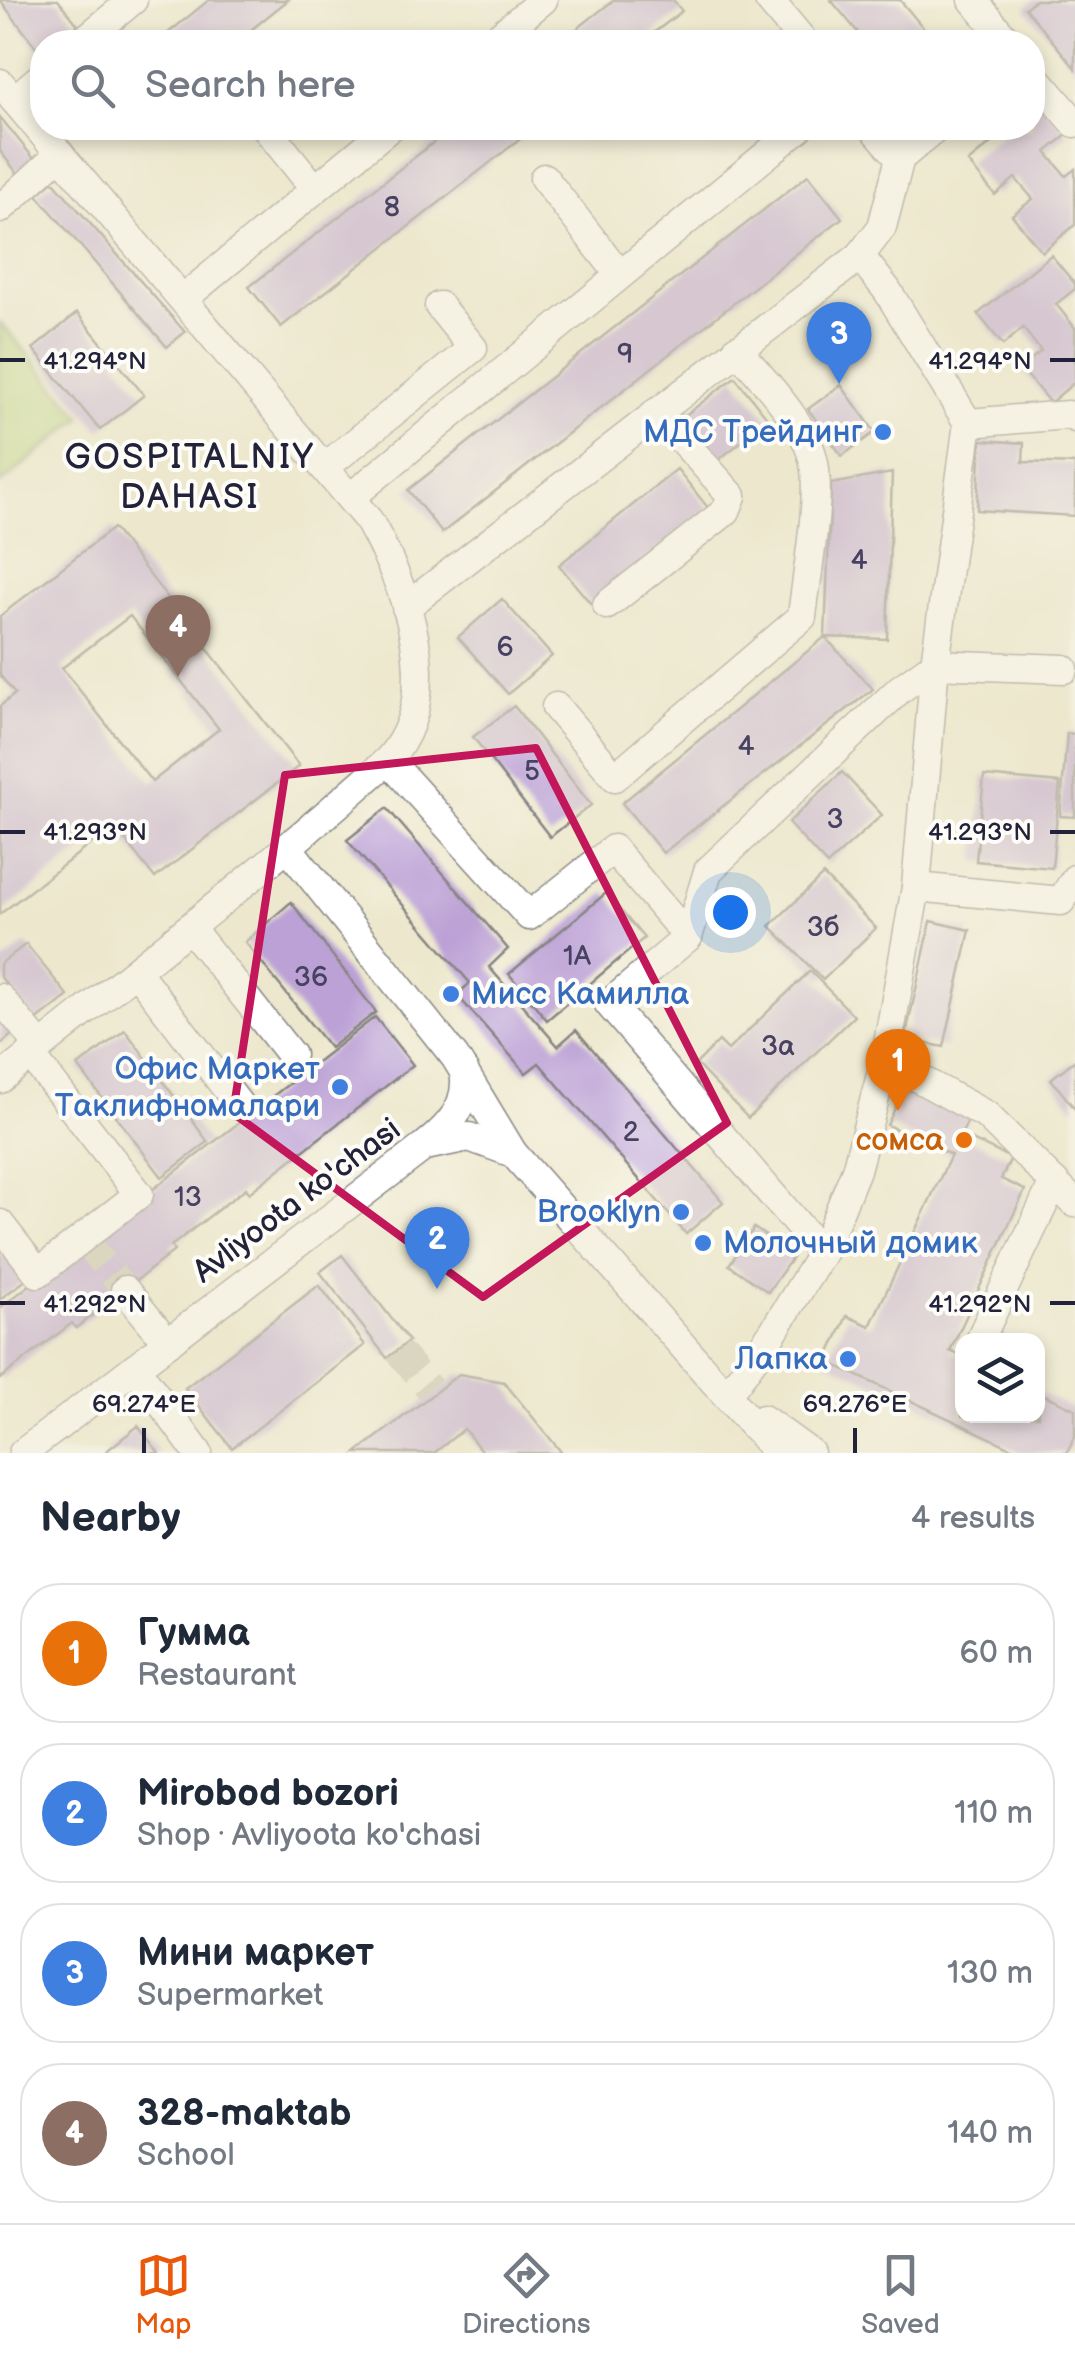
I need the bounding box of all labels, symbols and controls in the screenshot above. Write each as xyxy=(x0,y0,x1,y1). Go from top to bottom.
search box xyxy=(30,30,1045,140)
icon: search xyxy=(65,58,120,113)
text: Search here xyxy=(145,63,356,108)
house number: 8 xyxy=(384,191,400,224)
pin: 3 xyxy=(806,302,872,384)
house number: 9 xyxy=(617,338,633,371)
text: 41.294°N xyxy=(43,346,147,377)
text: 41.294°N xyxy=(928,346,1032,377)
place label: МДС Трейдинг xyxy=(643,413,863,452)
marker: МДС Трейдинг xyxy=(872,421,894,443)
district label: GOSPITALNIY DAHASI xyxy=(65,436,315,519)
house number: 4 xyxy=(850,544,868,577)
pin: 4 xyxy=(146,594,210,677)
house number: 6 xyxy=(496,631,514,664)
house number: 4 xyxy=(737,730,755,763)
house number: 5 xyxy=(524,755,540,788)
house number: 3 xyxy=(826,803,844,836)
text: 41.293°N xyxy=(43,817,147,848)
text: 41.293°N xyxy=(928,817,1032,848)
your location xyxy=(705,887,756,938)
house number: 3б xyxy=(807,911,839,944)
house number: 1А xyxy=(563,940,592,973)
house number: 36 xyxy=(294,961,328,994)
place label: Мисс Камилла xyxy=(471,975,690,1014)
marker: Мисс Камилла xyxy=(440,983,462,1005)
pin: 1 xyxy=(866,1028,930,1111)
house number: 3а xyxy=(761,1030,795,1063)
place label: Офис Маркет Таклифномалари xyxy=(55,1050,320,1126)
marker: Офис Маркет Таклифномалари xyxy=(329,1076,351,1098)
street label: Avliyoota ko'chasi xyxy=(186,1110,408,1292)
house number: 2 xyxy=(623,1116,640,1149)
place label: сомса xyxy=(856,1121,944,1160)
marker: сомса xyxy=(953,1129,975,1151)
house number: 13 xyxy=(174,1181,202,1214)
place label: Brooklyn xyxy=(536,1193,661,1232)
marker: Brooklyn xyxy=(670,1201,692,1223)
pin: 2 xyxy=(404,1206,470,1289)
place label: Молочный домик xyxy=(723,1224,978,1263)
marker: Молочный домик xyxy=(692,1232,714,1254)
text: 41.292°N xyxy=(43,1289,147,1320)
text: 41.292°N xyxy=(928,1289,1032,1320)
map controls xyxy=(955,1333,1045,1423)
button: layers xyxy=(955,1333,1045,1423)
place label: Лапка xyxy=(734,1340,828,1379)
marker: Лапка xyxy=(837,1348,859,1370)
text: 69.274°E xyxy=(92,1389,196,1420)
text: 69.276°E xyxy=(803,1389,907,1420)
text: Nearby xyxy=(40,1493,180,1544)
text: 4 results xyxy=(911,1499,1035,1538)
text: Гумма xyxy=(137,1611,250,1656)
text: 1 xyxy=(68,1634,81,1673)
text: 60 m xyxy=(960,1634,1033,1673)
text: Restaurant xyxy=(137,1656,296,1695)
text: Mirobod bozori xyxy=(137,1771,399,1816)
text: 2 xyxy=(65,1794,84,1833)
text: 110 m xyxy=(954,1794,1033,1833)
text: Shop · Avliyoota ko'chasi xyxy=(137,1816,481,1855)
text: Мини маркет xyxy=(137,1931,374,1976)
text: 3 xyxy=(65,1954,84,1993)
text: 130 m xyxy=(947,1954,1033,1993)
text: Supermarket xyxy=(137,1976,323,2015)
text: 328-maktab xyxy=(137,2091,352,2136)
text: 4 xyxy=(65,2114,84,2153)
text: 140 m xyxy=(947,2114,1033,2153)
text: School xyxy=(137,2136,235,2175)
tab: Map xyxy=(135,2248,192,2341)
tab: Directions xyxy=(462,2248,591,2341)
tab: Saved xyxy=(861,2248,940,2341)

